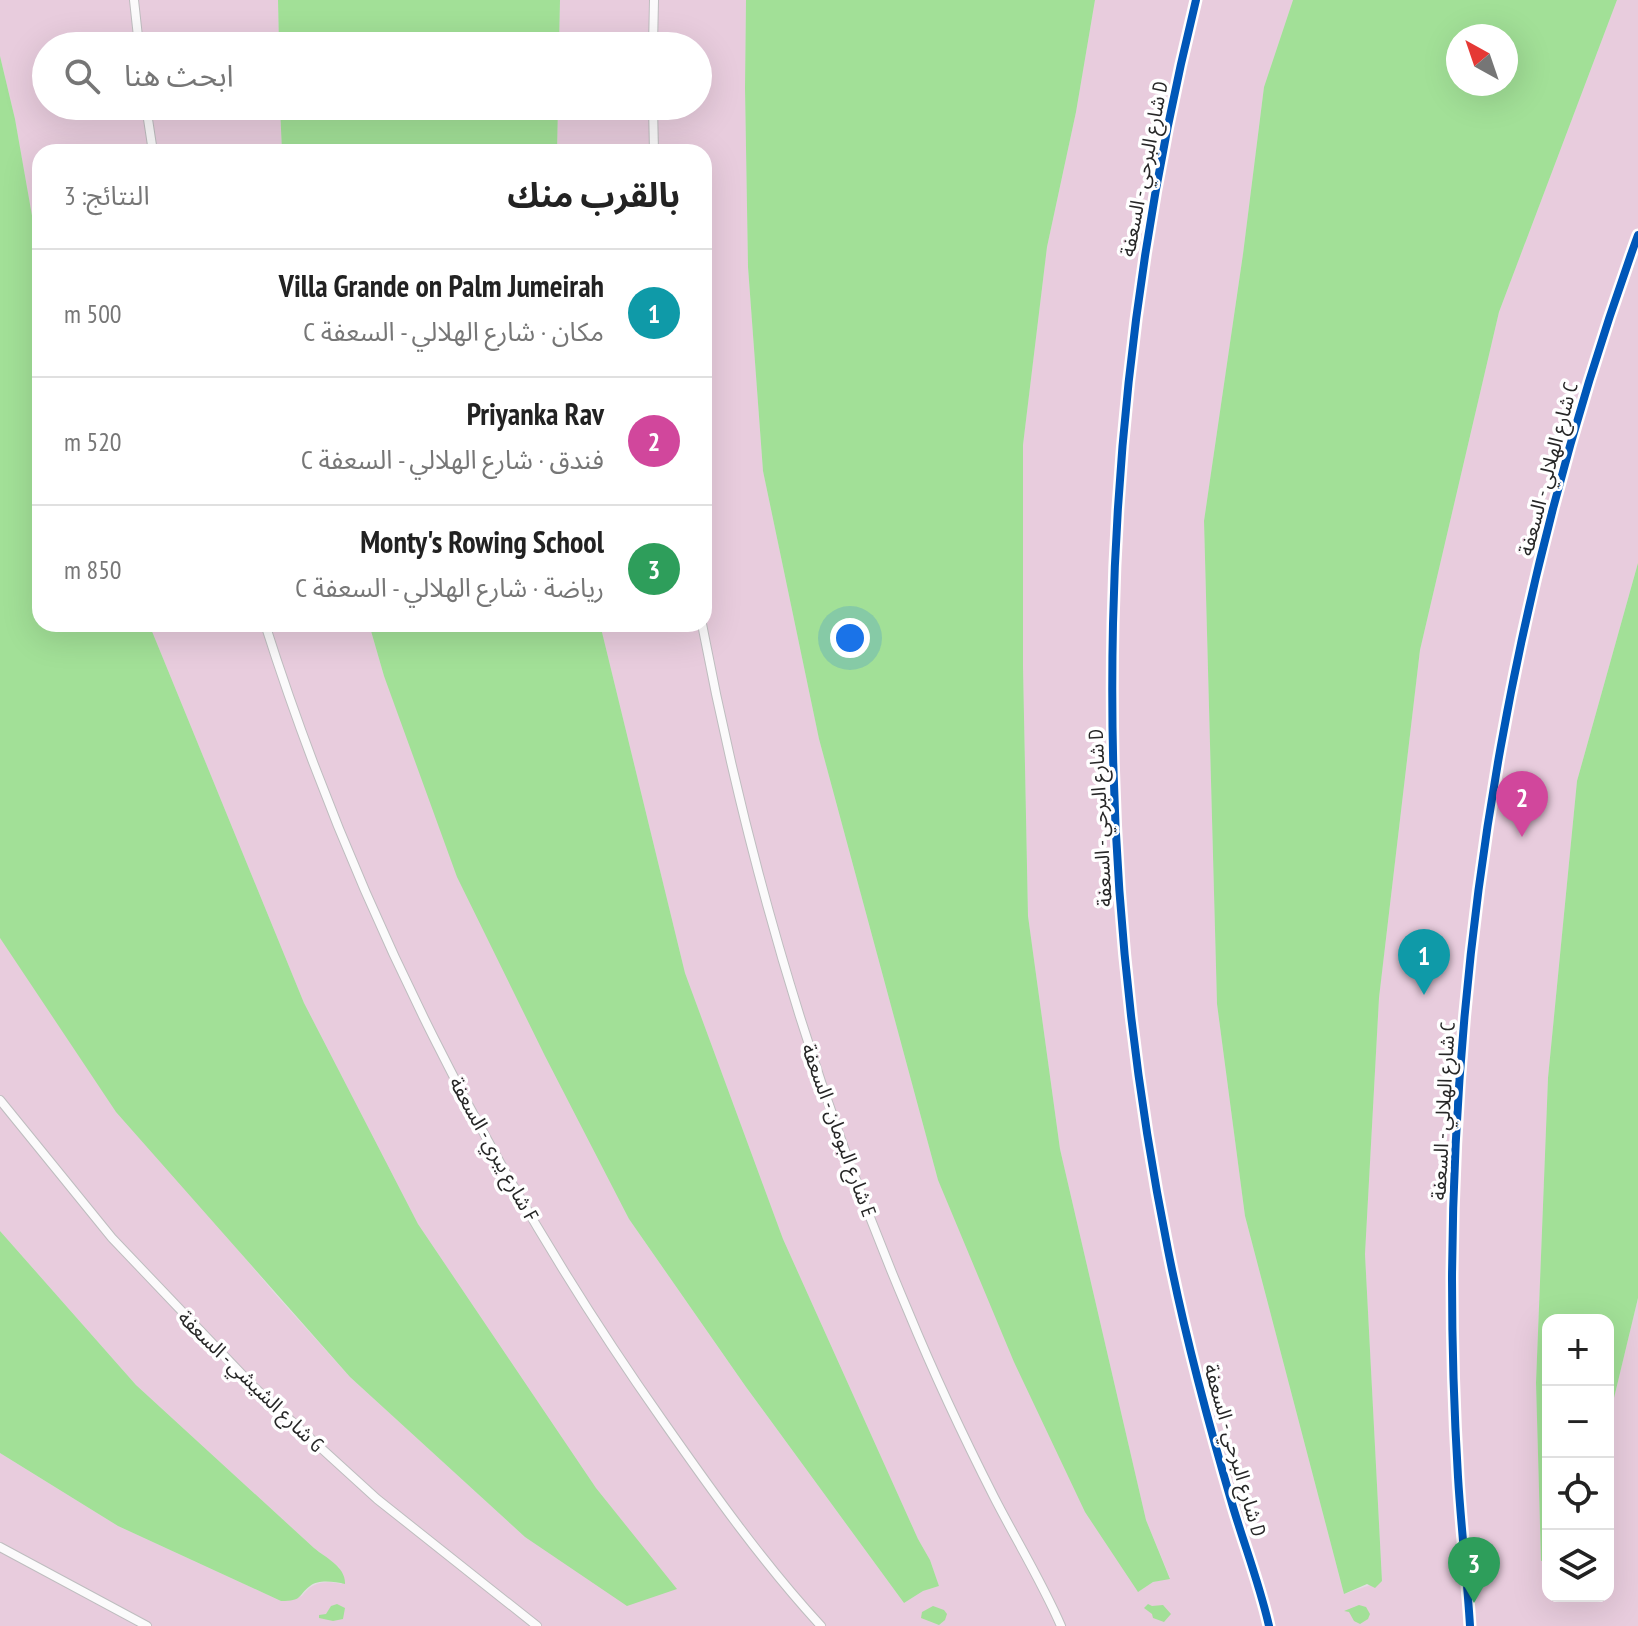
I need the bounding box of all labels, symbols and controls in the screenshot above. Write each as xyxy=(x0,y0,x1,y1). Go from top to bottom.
north arrow xyxy=(1446,24,1518,96)
search box xyxy=(32,32,712,120)
icon: search xyxy=(60,54,104,98)
text: ابحث هنا xyxy=(124,55,234,94)
street label: شارع البرحي - السعفة D xyxy=(1114,79,1176,259)
text: بالقرب منك xyxy=(507,172,680,216)
text: النتائج: 3 xyxy=(64,179,150,212)
text: Villa Grande on Palm Jumeirah xyxy=(279,266,604,305)
text: 500 m xyxy=(64,297,122,330)
text: 1 xyxy=(648,297,660,330)
text: مكان · شارع الهلالي - السعفة C xyxy=(303,315,604,348)
street label: شارع الهلالي - السعفة C xyxy=(1512,379,1586,559)
text: Priyanka Rav xyxy=(467,394,604,433)
text: 520 m xyxy=(64,425,122,458)
text: 2 xyxy=(648,425,660,458)
text: فندق · شارع الهلالي - السعفة C xyxy=(301,443,604,476)
text: Monty's Rowing School xyxy=(360,522,604,561)
text: 850 m xyxy=(64,553,122,586)
text: 3 xyxy=(648,553,660,586)
text: رياضة · شارع الهلالي - السعفة C xyxy=(295,571,604,604)
your location xyxy=(830,618,870,658)
street label: شارع البرحي - السعفة D xyxy=(1082,728,1120,908)
pin: 2 xyxy=(1496,771,1548,837)
pin: 1 xyxy=(1398,929,1450,995)
street label: شارع الهلالي - السعفة C xyxy=(1425,1021,1463,1201)
street label: شارع البومان - السعفة E xyxy=(794,1040,882,1221)
street label: شارع يبري - السعفة F xyxy=(441,1072,545,1227)
street label: شارع الشيشي - السعفة G xyxy=(171,1305,330,1459)
map controls xyxy=(1542,1314,1614,1602)
button: + xyxy=(1542,1314,1614,1386)
street label: شارع البرحي - السعفة D xyxy=(1195,1361,1272,1540)
button: − xyxy=(1542,1386,1614,1458)
button: locate xyxy=(1542,1458,1614,1530)
button: layers xyxy=(1542,1530,1614,1602)
pin: 3 xyxy=(1448,1537,1500,1603)

